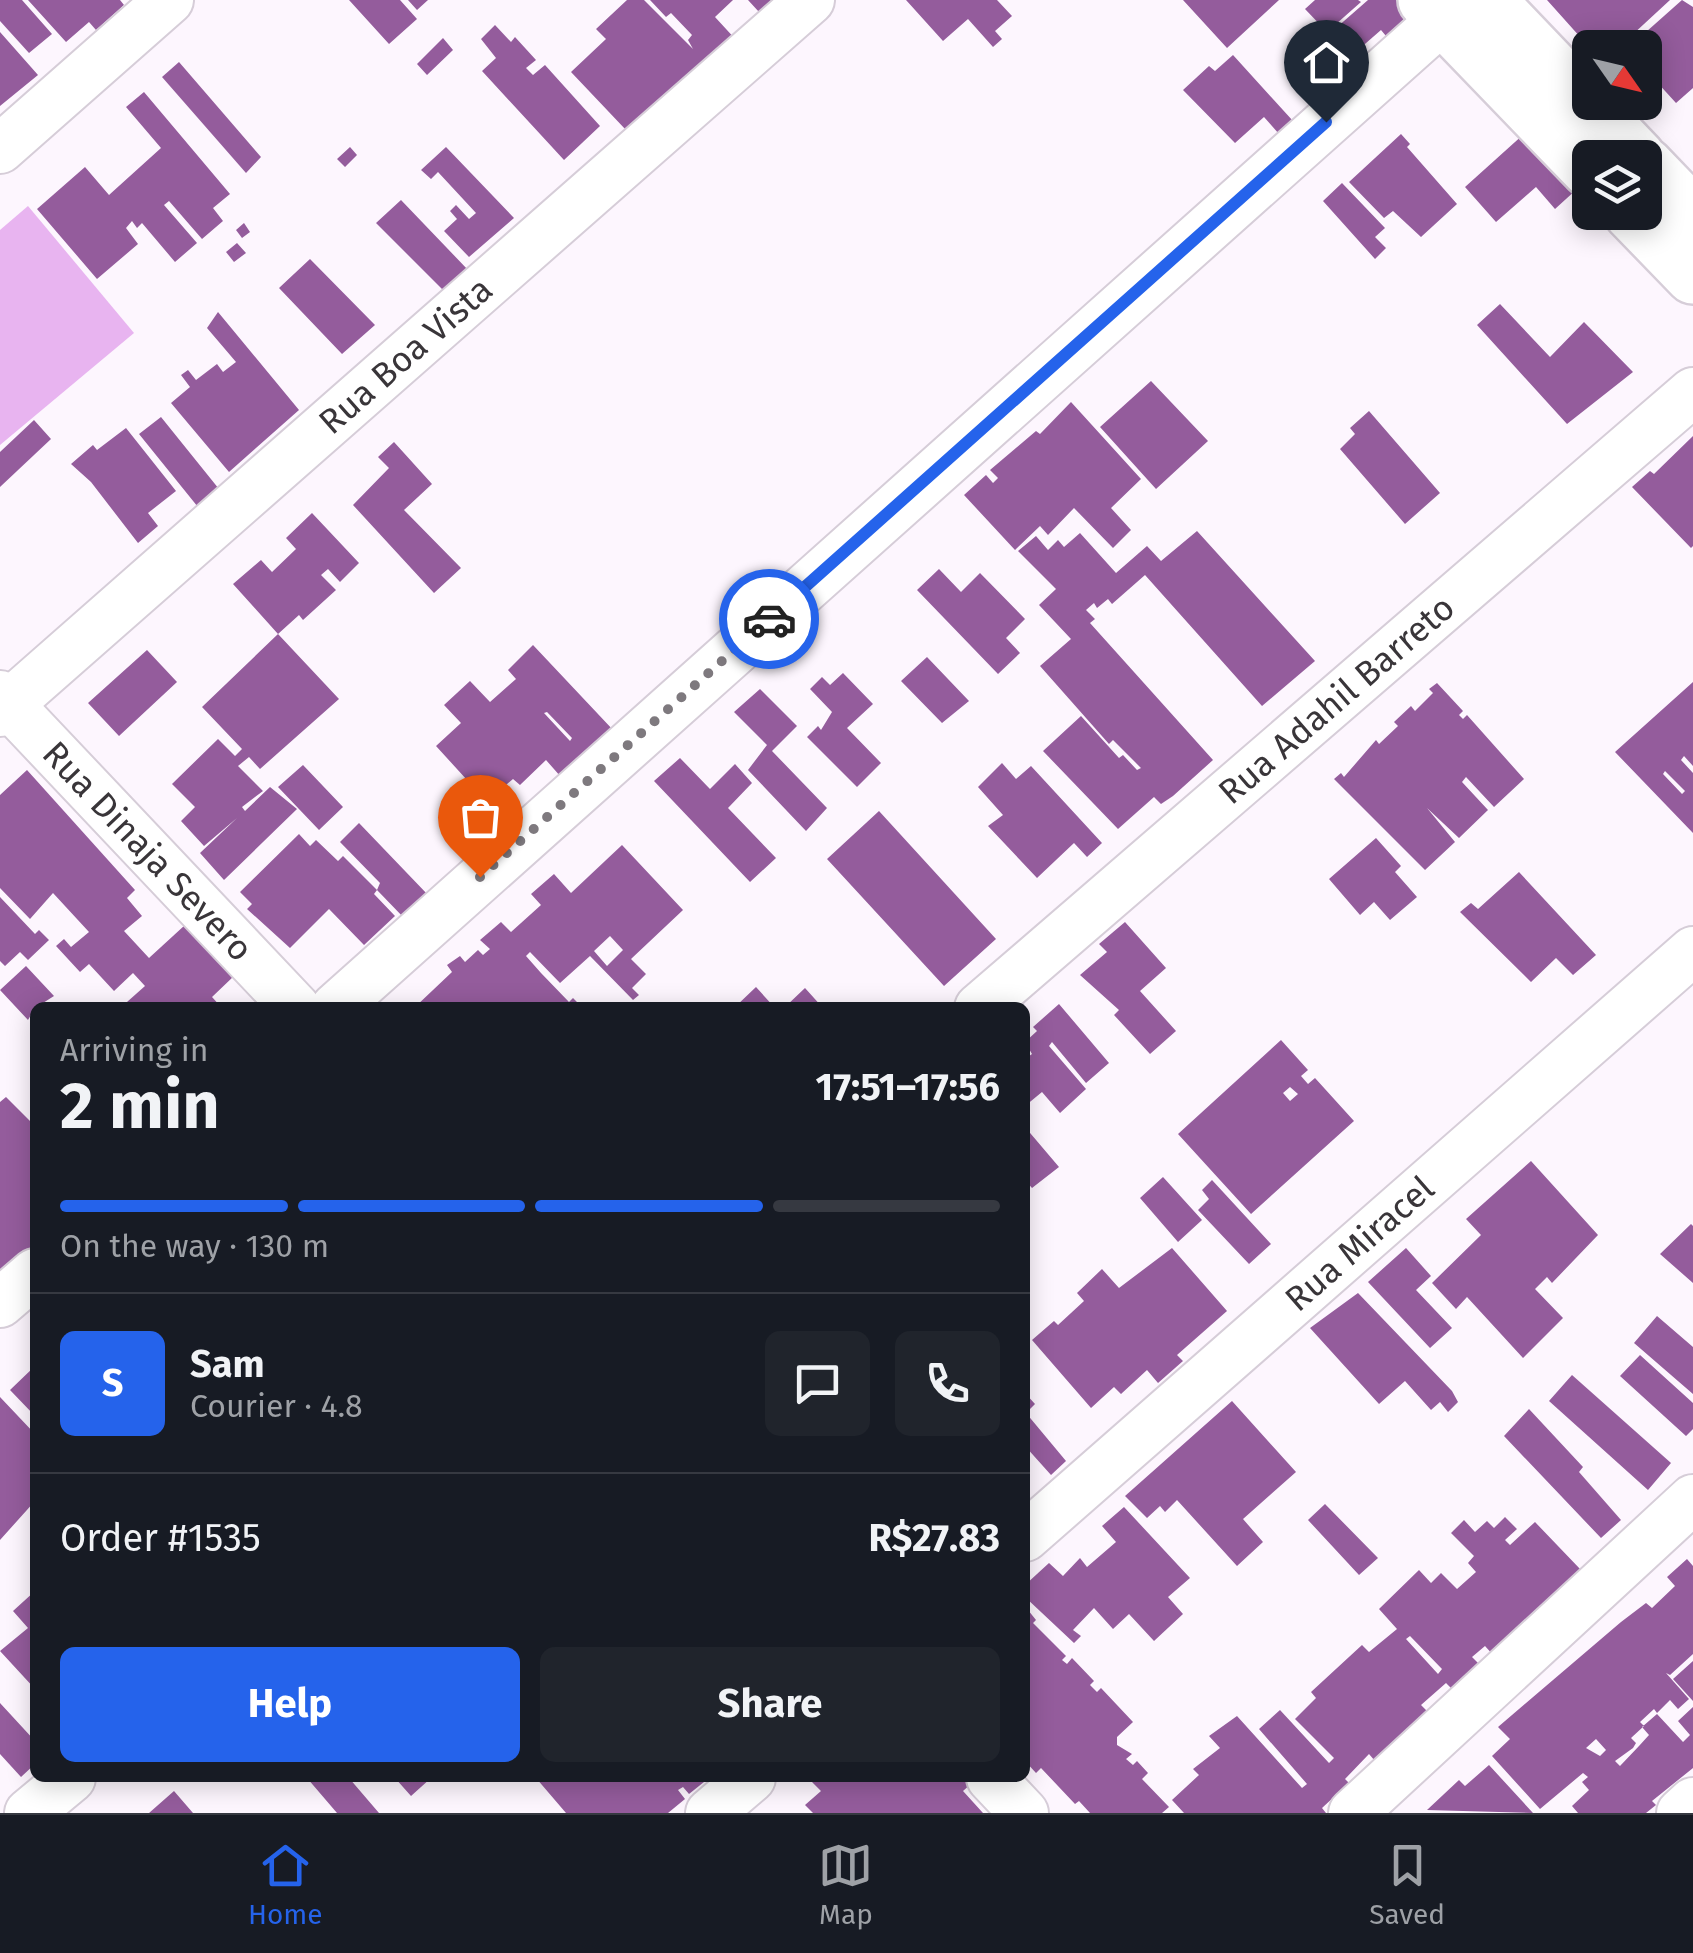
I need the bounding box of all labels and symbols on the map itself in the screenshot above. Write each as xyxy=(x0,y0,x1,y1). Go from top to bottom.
pin xyxy=(1284,20,1369,123)
north arrow xyxy=(1572,30,1662,120)
street label: Rua Boa Vista xyxy=(310,268,501,443)
courier xyxy=(719,569,819,669)
street label: Rua Adahil Barreto xyxy=(1210,586,1463,813)
street label: Rua Dinaja Severo xyxy=(34,733,262,970)
pin xyxy=(438,775,523,878)
street label: Rua Miracel xyxy=(1277,1167,1442,1320)

